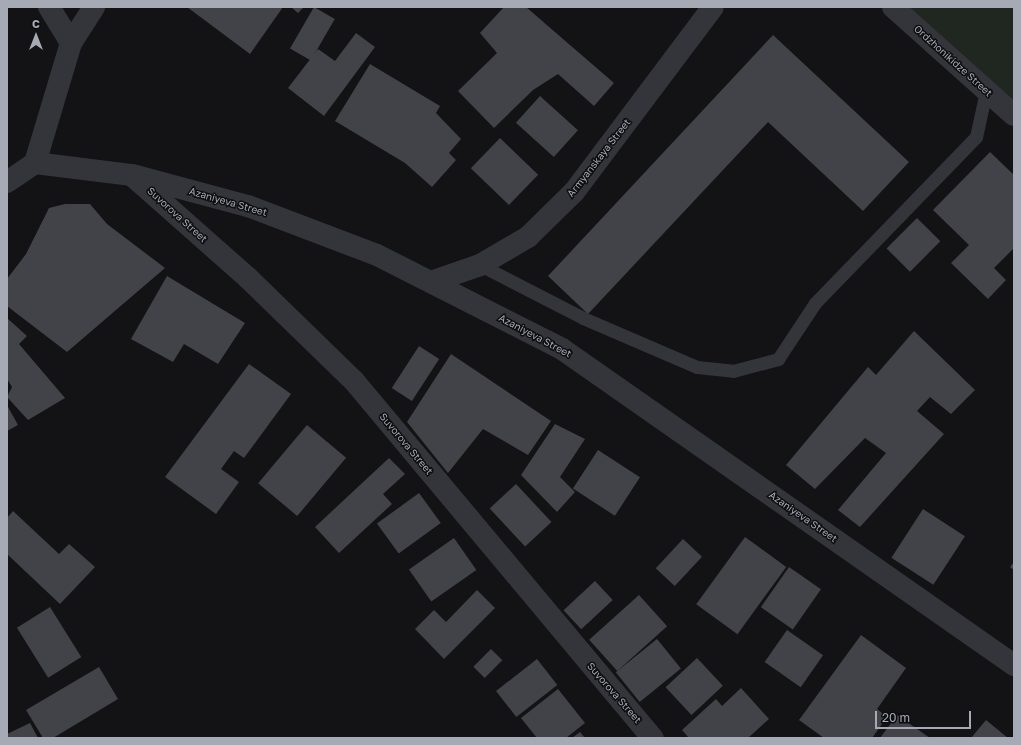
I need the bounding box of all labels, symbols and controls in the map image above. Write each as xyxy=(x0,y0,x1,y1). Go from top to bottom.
north arrow xyxy=(16,16,56,56)
text: С xyxy=(32,17,40,30)
street label: Ordzhonikidze Street xyxy=(911,23,995,99)
street label: Armyanskaya Street xyxy=(565,117,633,199)
street label: Suvorova Street xyxy=(145,185,209,245)
street label: Azaniyeva Street xyxy=(188,185,268,219)
street label: Azaniyeva Street xyxy=(497,312,573,360)
street label: Suvorova Street xyxy=(377,411,435,477)
street label: Azaniyeva Street xyxy=(767,489,839,545)
street label: Suvorova Street xyxy=(584,660,644,726)
scale bar xyxy=(877,703,973,729)
text: 20 m xyxy=(882,710,910,725)

